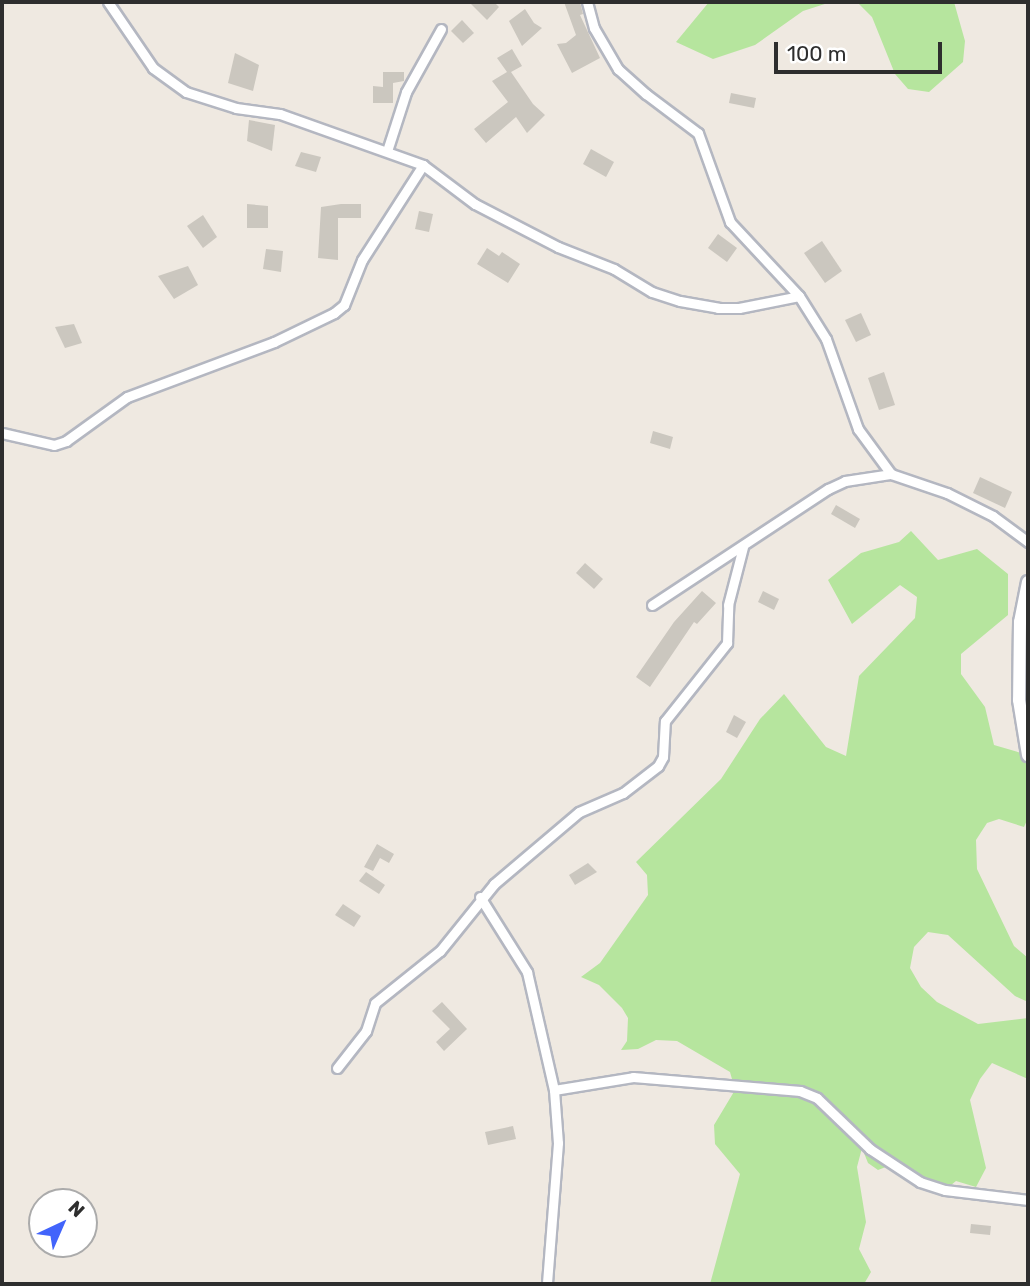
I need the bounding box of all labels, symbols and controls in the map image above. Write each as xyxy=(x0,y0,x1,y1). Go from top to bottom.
scale bar xyxy=(778,28,946,72)
text: 100 m xyxy=(787,41,846,66)
north arrow xyxy=(28,1188,98,1258)
text: N xyxy=(64,1196,89,1222)

